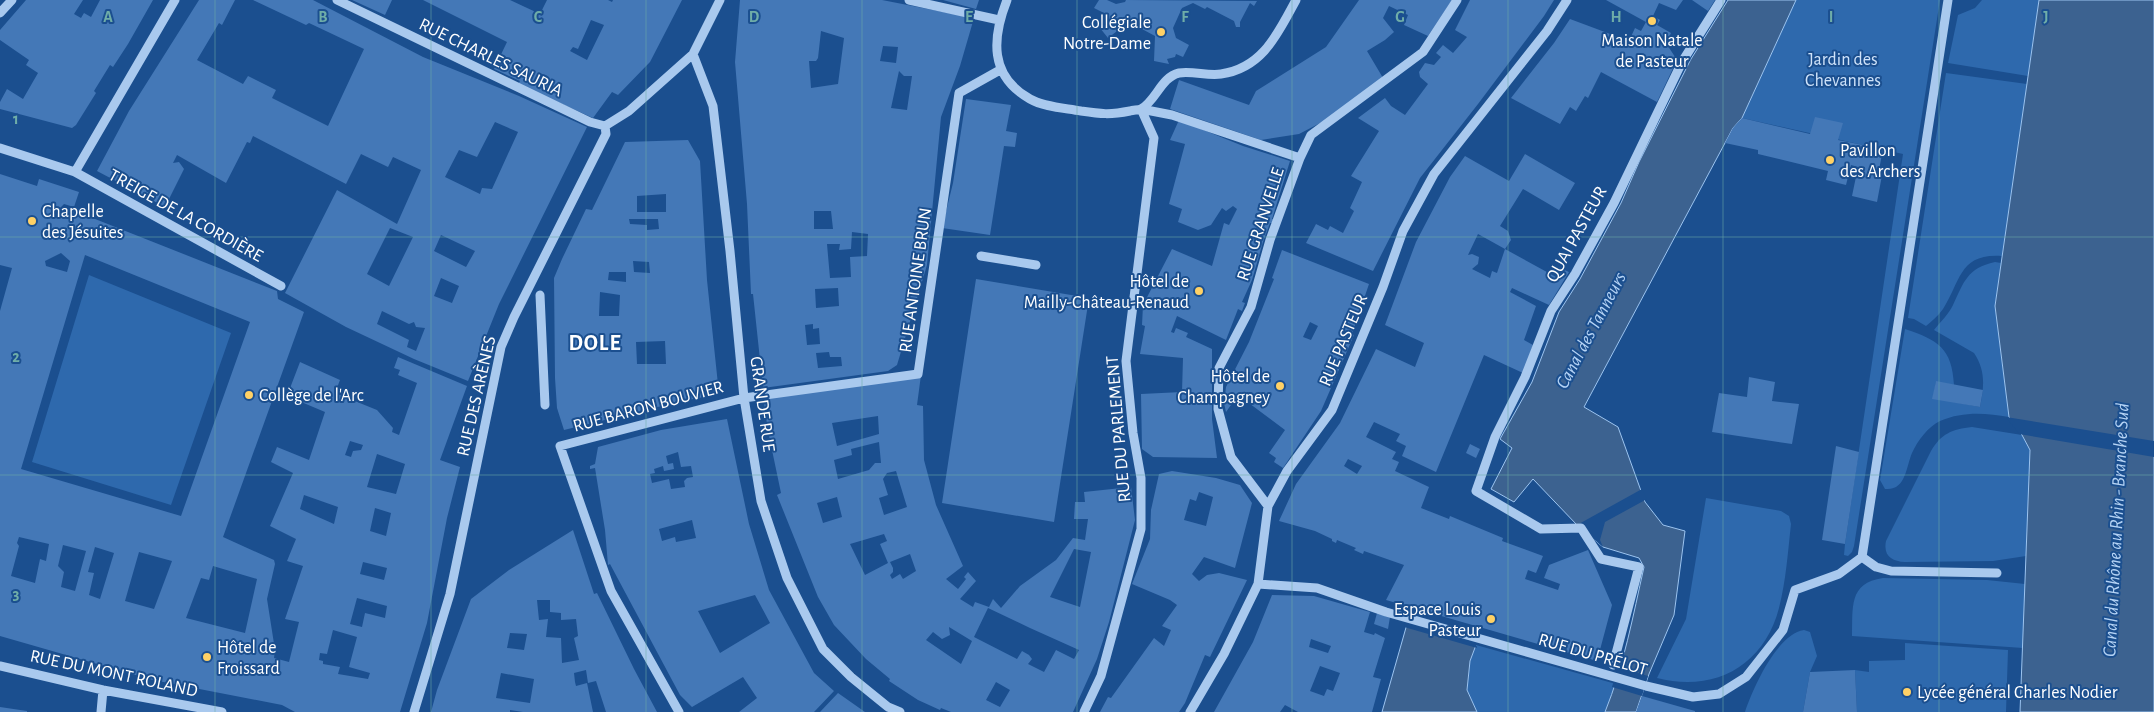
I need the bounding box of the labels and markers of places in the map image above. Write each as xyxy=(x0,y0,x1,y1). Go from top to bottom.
place label: Collégiale Notre-Dame xyxy=(1063,14,1151,53)
marker: Maison Natale de Pasteur xyxy=(1646,15,1658,27)
marker: Collégiale Notre-Dame xyxy=(1155,26,1167,38)
place label: Maison Natale de Pasteur xyxy=(1601,32,1703,71)
place label: Pavillon des Archers xyxy=(1840,142,1920,181)
marker: Pavillon des Archers xyxy=(1824,154,1836,166)
place label: Chapelle des Jésuites xyxy=(42,203,123,242)
marker: Chapelle des Jésuites xyxy=(26,215,38,227)
place label: Hôtel de Mailly-Château-Renaud xyxy=(1024,273,1189,312)
marker: Hôtel de Mailly-Château-Renaud xyxy=(1193,285,1205,297)
place label: Hôtel de Champagney xyxy=(1177,368,1270,407)
marker: Hôtel de Champagney xyxy=(1274,380,1286,392)
place label: Collège de l'Arc xyxy=(259,387,364,405)
marker: Collège de l'Arc xyxy=(243,389,255,401)
place label: Espace Louis Pasteur xyxy=(1394,601,1481,640)
marker: Espace Louis Pasteur xyxy=(1485,613,1497,625)
place label: Hôtel de Froissard xyxy=(217,639,280,678)
marker: Hôtel de Froissard xyxy=(201,651,213,663)
place label: Lycée général Charles Nodier xyxy=(1917,684,2118,702)
marker: Lycée général Charles Nodier xyxy=(1901,686,1913,698)

